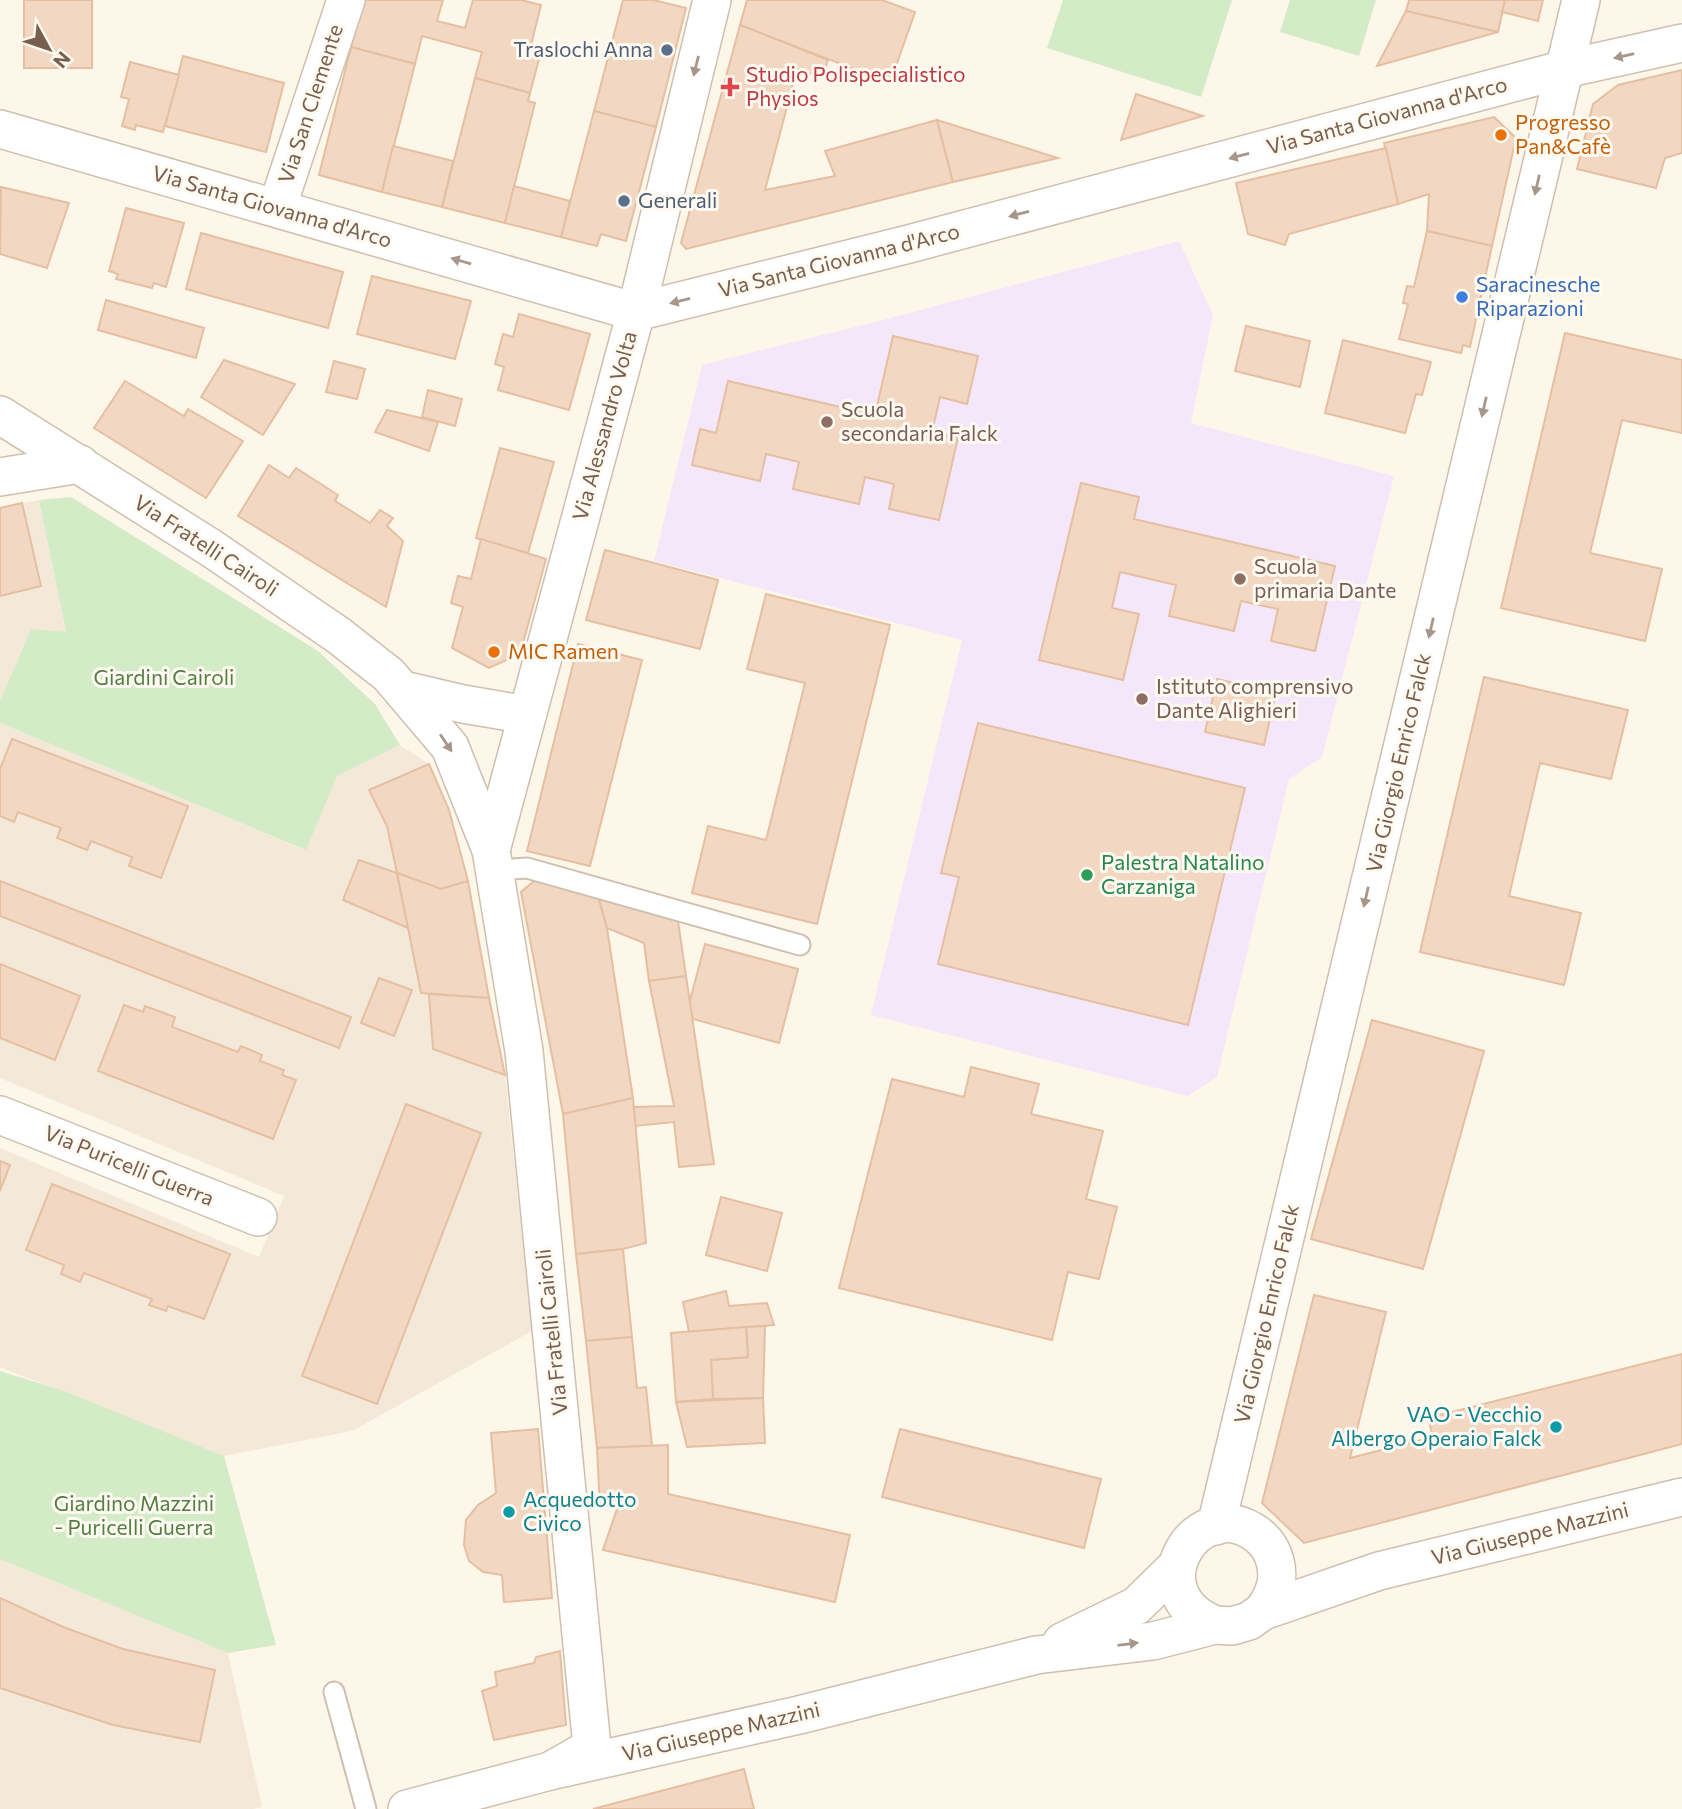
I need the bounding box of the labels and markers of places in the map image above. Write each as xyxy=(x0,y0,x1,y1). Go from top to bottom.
place label: Traslochi Anna xyxy=(513,36,653,61)
marker: Traslochi Anna xyxy=(659,42,675,58)
place label: Studio Polispecialistico Physios xyxy=(746,61,966,110)
marker: Studio Polispecialistico Physios xyxy=(720,77,740,97)
place label: Progresso Pan&Cafè xyxy=(1515,109,1611,158)
marker: Progresso Pan&Cafè xyxy=(1493,127,1509,143)
place label: Generali xyxy=(638,187,717,212)
marker: Generali xyxy=(616,193,632,209)
place label: Saracinesche Riparazioni xyxy=(1476,271,1600,320)
marker: Saracinesche Riparazioni xyxy=(1454,289,1470,305)
place label: Scuola secondaria Falck xyxy=(841,396,998,445)
marker: Scuola secondaria Falck xyxy=(819,414,835,430)
place label: Scuola primaria Dante xyxy=(1254,553,1396,602)
marker: Scuola primaria Dante xyxy=(1232,571,1248,587)
place label: MIC Ramen xyxy=(508,638,619,663)
marker: MIC Ramen xyxy=(486,644,502,660)
place label: Istituto comprensivo Dante Alighieri xyxy=(1156,673,1353,722)
marker: Istituto comprensivo Dante Alighieri xyxy=(1134,691,1150,707)
place label: Palestra Natalino Carzaniga xyxy=(1101,849,1265,898)
marker: Palestra Natalino Carzaniga xyxy=(1079,867,1095,883)
place label: VAO - Vecchio Albergo Operaio Falck xyxy=(1331,1401,1542,1450)
marker: VAO - Vecchio Albergo Operaio Falck xyxy=(1548,1419,1564,1435)
place label: Acquedotto Civico xyxy=(523,1486,637,1535)
marker: Acquedotto Civico xyxy=(501,1504,517,1520)

